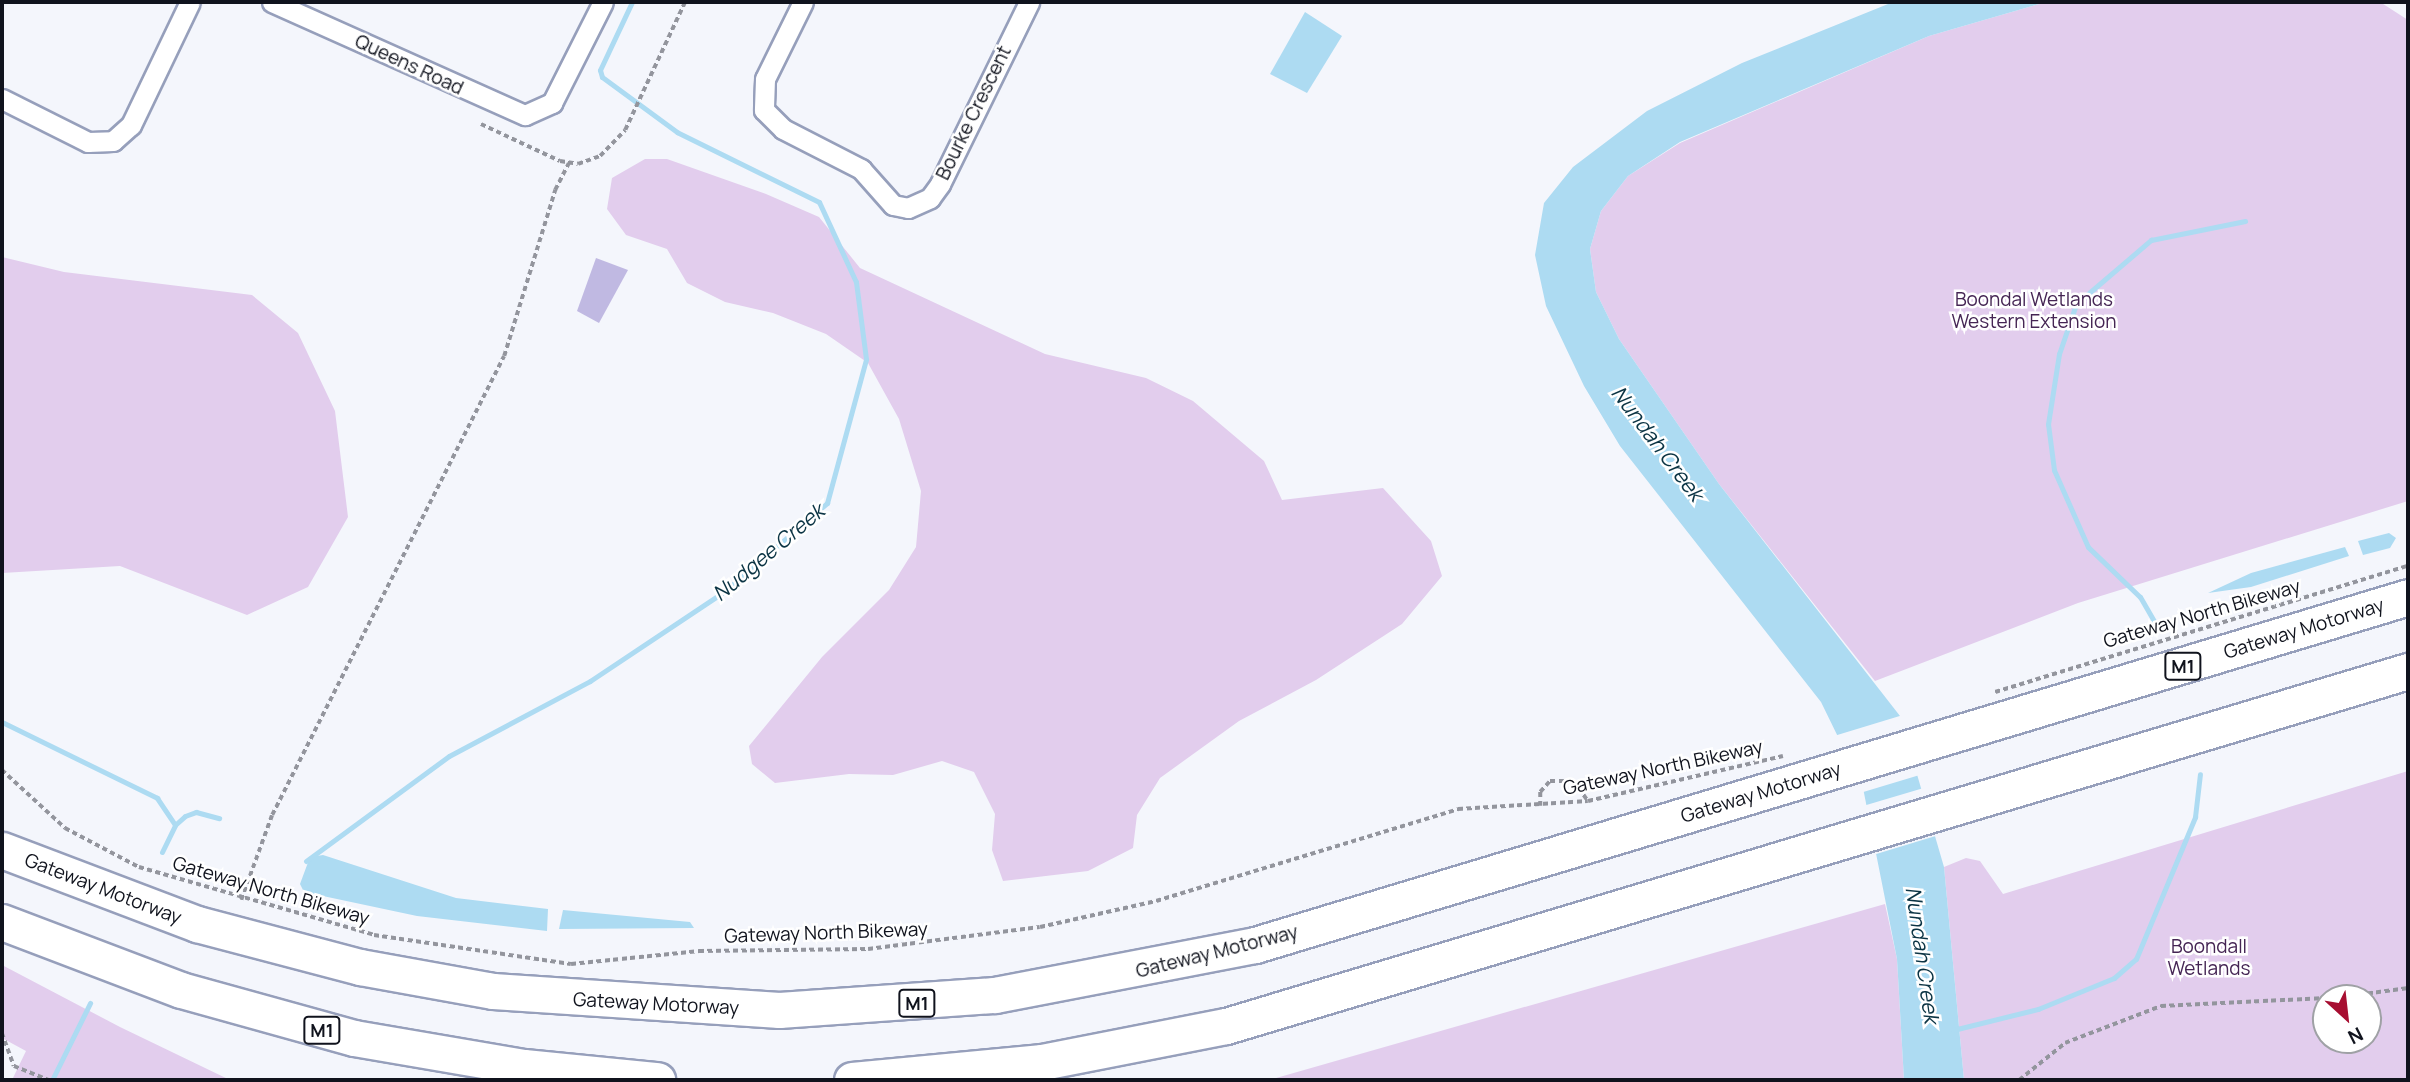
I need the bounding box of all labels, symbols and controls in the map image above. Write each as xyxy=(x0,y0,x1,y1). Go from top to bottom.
street label: Queens Road xyxy=(351,30,467,100)
street label: Bourke Crescent xyxy=(932,42,1016,184)
park label: Boondal Wetlands Western Extension xyxy=(1951,289,2117,333)
water label: Nundah Creek xyxy=(1607,381,1709,505)
water label: Nudgee Creek xyxy=(707,498,829,606)
street label: Gateway North Bikeway xyxy=(2101,575,2303,653)
street label: Gateway Motorway xyxy=(2221,594,2387,664)
road number: M1 xyxy=(2164,652,2202,680)
street label: Gateway North Bikeway xyxy=(1561,736,1765,800)
street label: Gateway Motorway xyxy=(1678,758,1844,828)
street label: Gateway Motorway xyxy=(21,849,185,929)
street label: Gateway North Bikeway xyxy=(170,852,372,930)
water label: Nundah Creek xyxy=(1901,885,1945,1025)
street label: Gateway North Bikeway xyxy=(724,918,928,948)
street label: Gateway Motorway xyxy=(1134,921,1300,983)
park label: Boondall Wetlands xyxy=(2168,936,2250,980)
north arrow xyxy=(2312,984,2382,1054)
street label: Gateway Motorway xyxy=(572,988,740,1020)
road number: M1 xyxy=(898,988,936,1018)
road number: M1 xyxy=(303,1015,341,1044)
text: N xyxy=(2344,1021,2368,1051)

